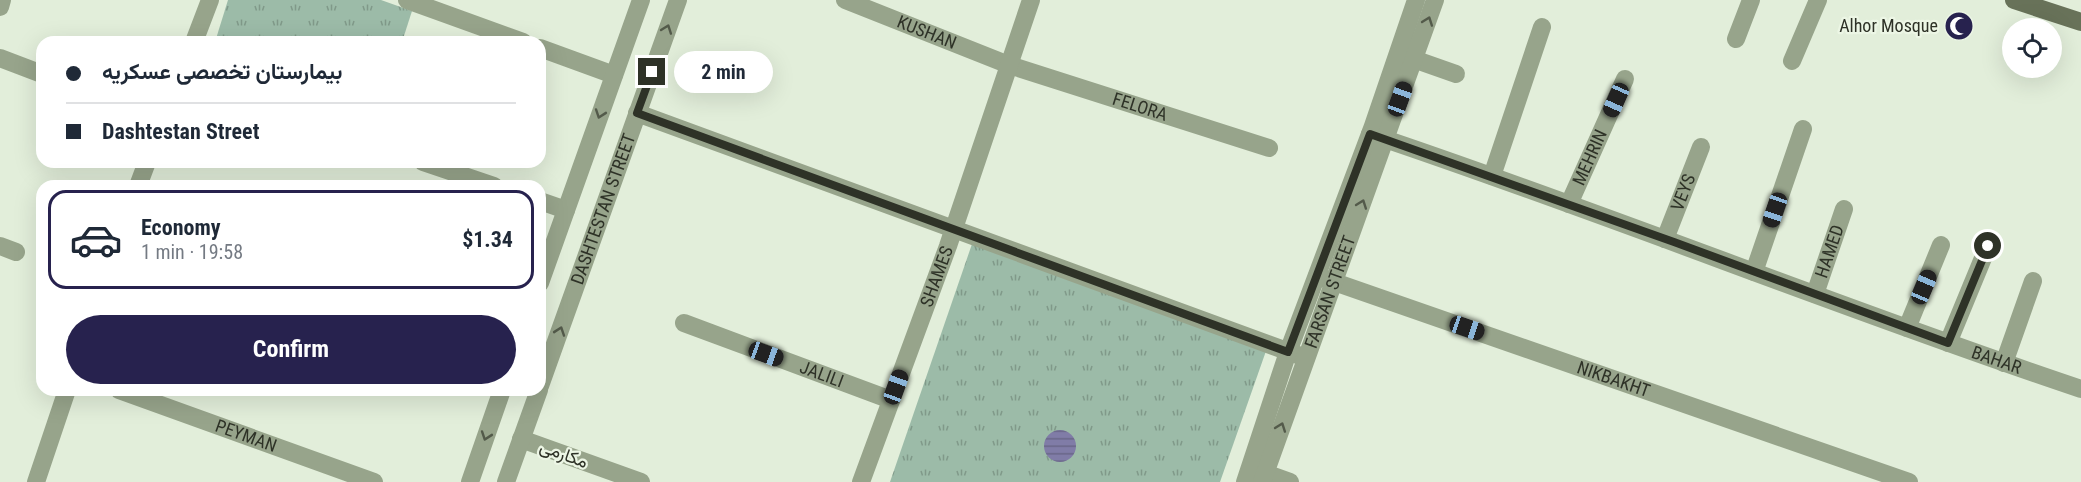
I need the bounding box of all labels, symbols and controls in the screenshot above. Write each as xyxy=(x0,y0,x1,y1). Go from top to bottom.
mosque icon: Alhor Mosque xyxy=(1943,10,1975,42)
street label: KUSHAN xyxy=(894,11,960,53)
place label: Alhor Mosque xyxy=(1839,15,1938,36)
one-way arrow xyxy=(1420,16,1433,26)
map controls xyxy=(2002,18,2062,78)
button: locate xyxy=(2002,18,2062,78)
one-way arrow xyxy=(660,24,673,35)
callout: 2 min xyxy=(673,51,772,93)
route end xyxy=(638,58,665,85)
text: بیمارستان تخصصی عسکریه xyxy=(102,59,342,84)
text: 2 min xyxy=(701,60,746,84)
car xyxy=(1385,79,1415,119)
car xyxy=(1600,80,1632,120)
street label: FELORA xyxy=(1110,88,1171,125)
one-way arrow xyxy=(594,108,607,119)
text: Dashtestan Street xyxy=(102,119,259,144)
street label: MEHRIN xyxy=(1568,126,1611,188)
street label: DASHTESTAN STREET xyxy=(566,131,639,287)
street label: VEYS xyxy=(1666,171,1699,214)
car xyxy=(1761,190,1789,230)
one-way arrow xyxy=(1354,199,1367,210)
icon: car xyxy=(69,213,123,267)
text: Economy xyxy=(141,215,221,240)
street label: HAMED xyxy=(1810,222,1848,280)
text: $1.34 xyxy=(462,227,513,252)
route start xyxy=(1974,232,2001,259)
street label: FARSAN STREET xyxy=(1300,233,1360,351)
text: 1 min · 19:58 xyxy=(141,240,243,264)
street label: SHAMES xyxy=(916,243,957,310)
car xyxy=(1909,267,1939,307)
car xyxy=(1447,314,1487,342)
button: Confirm xyxy=(66,315,516,384)
one-way arrow xyxy=(552,326,565,337)
car xyxy=(746,339,786,369)
street label: BAHAR xyxy=(1969,341,2025,378)
street label: JALILI xyxy=(797,356,847,391)
street label: NIKBAKHT xyxy=(1574,356,1653,401)
car xyxy=(881,367,911,407)
street label: PEYMAN xyxy=(213,415,280,456)
one-way arrow xyxy=(1274,422,1287,433)
one-way arrow xyxy=(480,430,493,441)
street label: مکارمی xyxy=(537,435,591,473)

